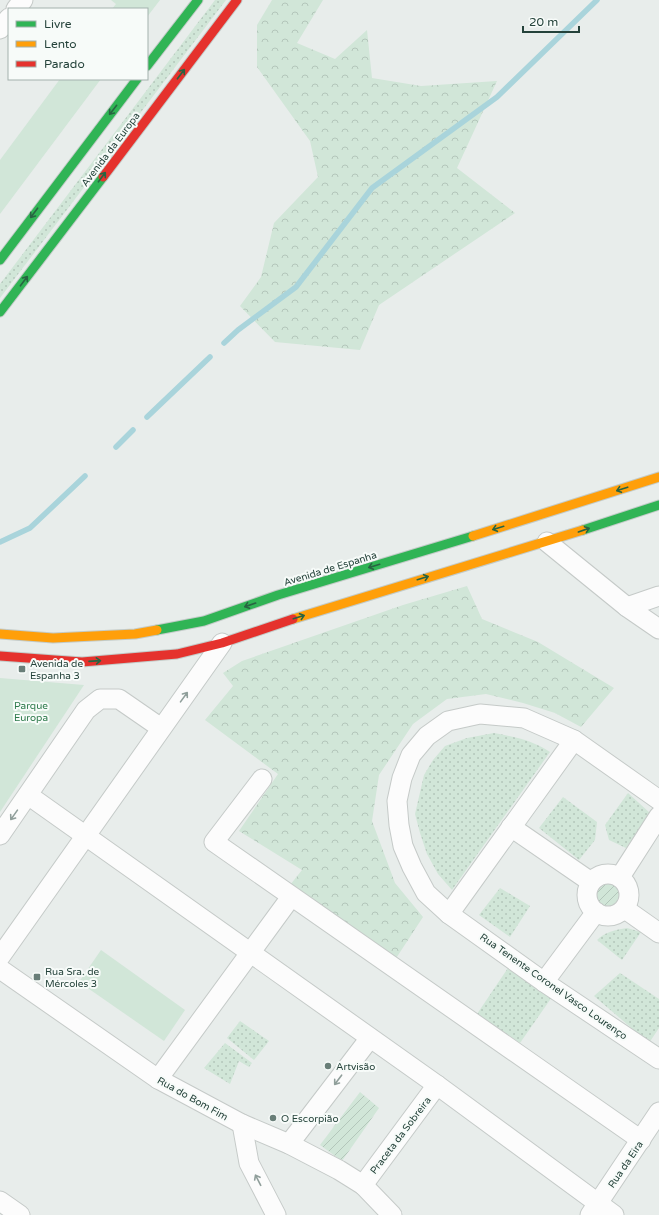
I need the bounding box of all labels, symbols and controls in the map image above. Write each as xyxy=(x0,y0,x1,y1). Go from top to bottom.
legend xyxy=(8,8,148,80)
scale bar xyxy=(523,8,579,34)
text: 20 m xyxy=(529,15,558,29)
text: Livre xyxy=(44,17,72,31)
text: Lento xyxy=(44,37,77,51)
text: Parado xyxy=(44,57,85,71)
one-way arrow xyxy=(177,68,185,79)
one-way arrow xyxy=(109,104,118,115)
street label: Avenida da Europa xyxy=(79,110,143,189)
one-way arrow xyxy=(98,172,107,183)
one-way arrow xyxy=(30,208,39,219)
one-way arrow xyxy=(19,275,28,286)
one-way arrow xyxy=(616,486,629,493)
one-way arrow xyxy=(491,525,504,532)
one-way arrow xyxy=(578,525,590,533)
street label: Avenida de Espanha xyxy=(282,549,378,589)
one-way arrow xyxy=(367,563,380,570)
one-way arrow xyxy=(417,574,429,582)
one-way arrow xyxy=(243,602,256,609)
one-way arrow xyxy=(292,613,305,620)
place label: Avenida de Espanha 3 xyxy=(30,658,83,682)
one-way arrow xyxy=(88,658,101,665)
marker: Avenida de Espanha 3 xyxy=(17,664,27,674)
one-way arrow xyxy=(180,691,188,702)
park label: Parque Europa xyxy=(14,700,48,724)
one-way arrow xyxy=(10,809,18,820)
street label: Rua Tenente Coronel Vasco Lourenço xyxy=(477,931,629,1043)
place label: Rua Sra. de Mércoles 3 xyxy=(45,966,99,990)
marker: Rua Sra. de Mércoles 3 xyxy=(32,972,42,982)
marker: Artvisão xyxy=(323,1061,333,1071)
place label: Artvisão xyxy=(336,1061,375,1073)
street label: Rua do Bom Fim xyxy=(155,1075,230,1123)
one-way arrow xyxy=(333,1075,342,1086)
street label: Praceta da Sobreira xyxy=(368,1095,434,1177)
marker: O Escorpião xyxy=(268,1113,278,1123)
place label: O Escorpião xyxy=(281,1113,339,1125)
street label: Rua da Eira xyxy=(606,1139,646,1190)
one-way arrow xyxy=(254,1174,261,1186)

